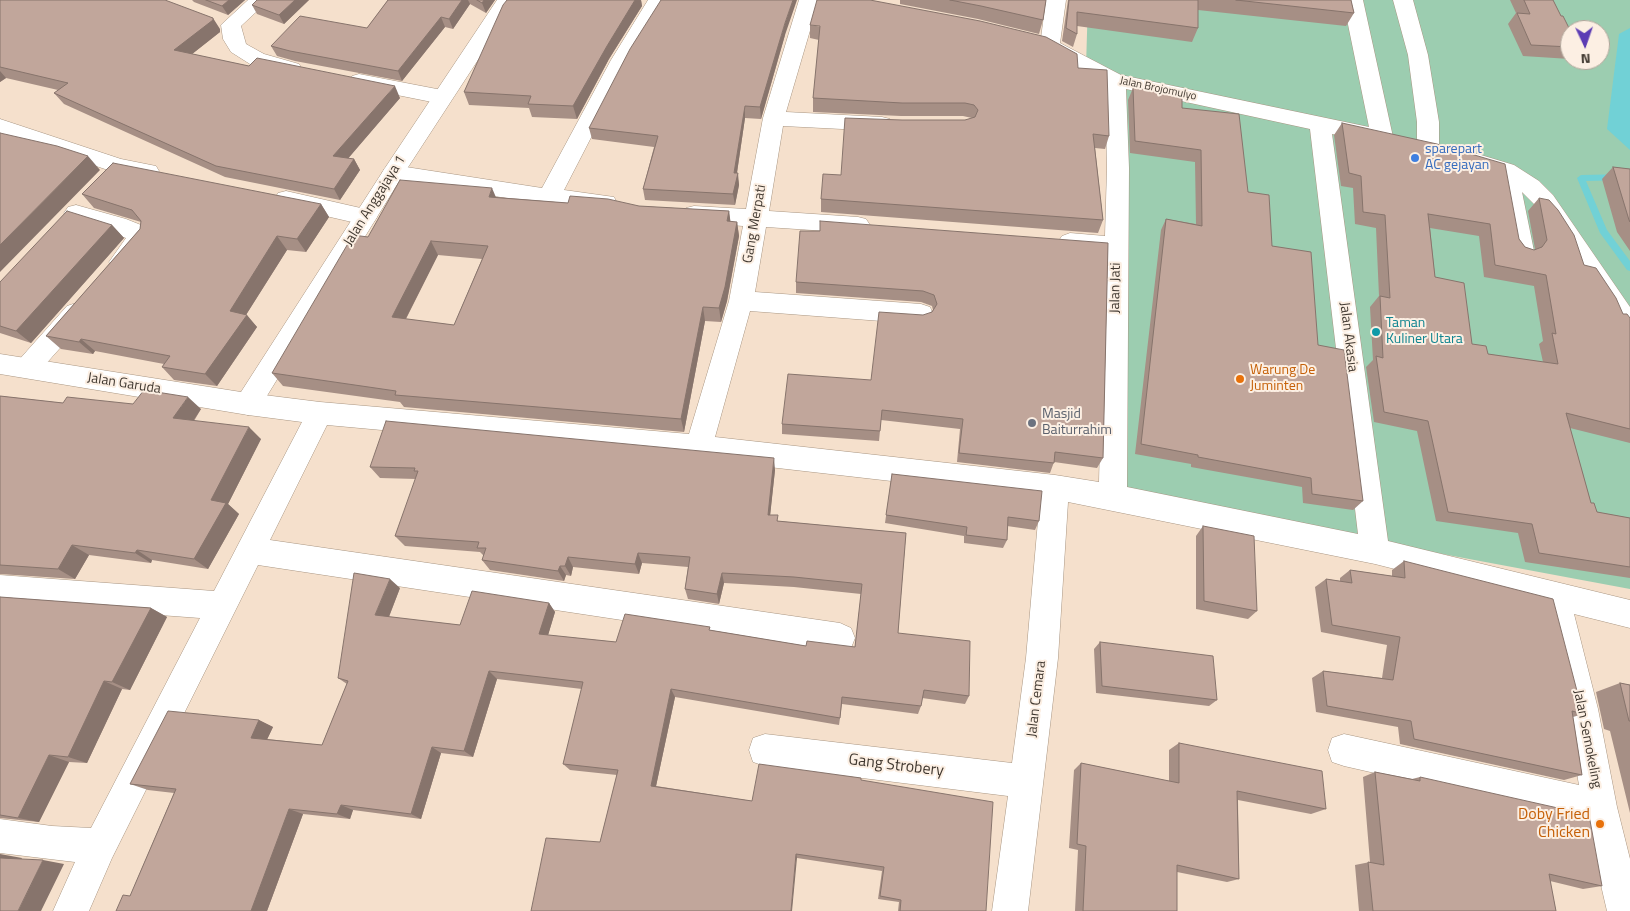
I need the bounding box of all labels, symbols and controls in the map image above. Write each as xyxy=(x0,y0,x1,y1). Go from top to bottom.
north arrow xyxy=(1560,20,1610,70)
text: N xyxy=(1580,49,1591,70)
street label: Jalan Brojomulyo xyxy=(1118,74,1198,104)
place label: sparepart AC gejayan xyxy=(1425,142,1489,174)
marker: sparepart AC gejayan xyxy=(1409,152,1421,164)
street label: Jalan Anggajaya 1 xyxy=(340,153,410,249)
street label: Gang Merpati xyxy=(740,183,770,265)
street label: Jalan Jati xyxy=(1107,262,1125,314)
street label: Jalan Akasia xyxy=(1335,301,1361,373)
place label: Taman Kuliner Utara xyxy=(1386,316,1463,348)
marker: Taman Kuliner Utara xyxy=(1370,326,1382,338)
place label: Warung De Juminten xyxy=(1250,363,1315,396)
street label: Jalan Garuda xyxy=(86,370,162,398)
marker: Warung De Juminten xyxy=(1234,373,1246,385)
place label: Masjid Baiturrahim xyxy=(1042,407,1112,440)
marker: Masjid Baiturrahim xyxy=(1026,417,1038,429)
street label: Jalan Cemara xyxy=(1024,660,1050,738)
street label: Jalan Semokeling xyxy=(1569,688,1605,790)
street label: Gang Strobery xyxy=(847,751,945,781)
place label: Doby Fried Chicken xyxy=(1518,805,1590,843)
marker: Doby Fried Chicken xyxy=(1594,818,1606,830)

